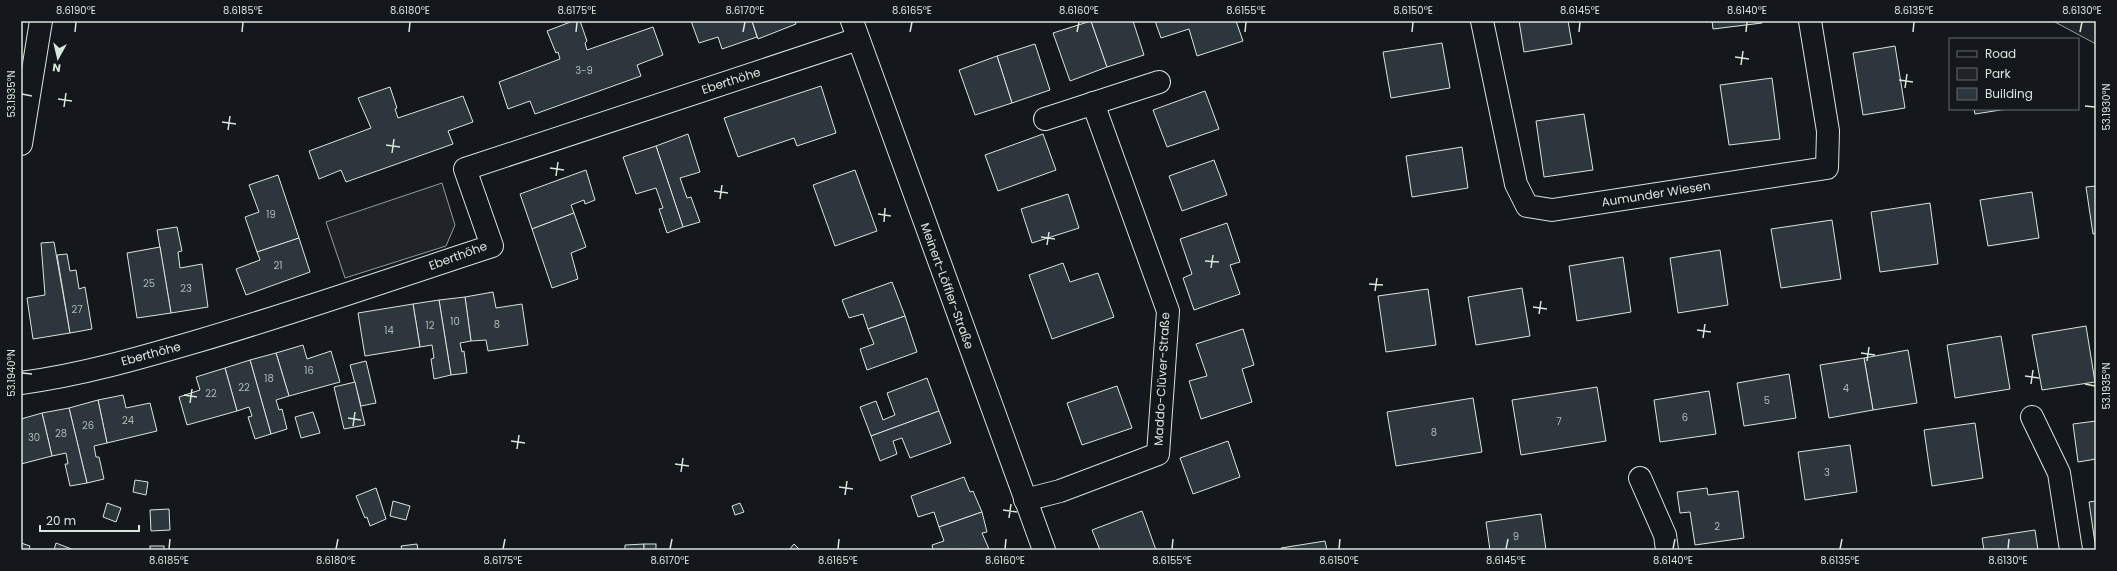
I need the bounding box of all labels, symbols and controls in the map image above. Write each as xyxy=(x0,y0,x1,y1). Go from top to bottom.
text: 8.6190°E xyxy=(56,3,96,18)
text: 8.6185°E xyxy=(223,3,263,18)
text: 8.6180°E xyxy=(390,3,430,18)
text: 8.6175°E xyxy=(558,3,596,18)
text: 8.6170°E xyxy=(726,3,764,18)
text: 8.6165°E xyxy=(892,3,932,18)
text: 8.6160°E xyxy=(1059,3,1099,18)
text: 8.6155°E xyxy=(1226,3,1266,18)
text: 8.6150°E xyxy=(1393,3,1433,18)
text: 8.6145°E xyxy=(1560,3,1600,18)
text: 8.6140°E xyxy=(1727,3,1767,18)
text: 8.6135°E xyxy=(1894,3,1934,18)
text: 8.6130°E xyxy=(2062,3,2102,18)
north arrow xyxy=(38,38,78,78)
legend xyxy=(1949,38,2079,110)
text: Road xyxy=(1985,45,2016,62)
text: N xyxy=(51,59,62,76)
house number: 3-9 xyxy=(575,63,593,78)
street label: Eberthöhe xyxy=(699,63,763,98)
text: Park xyxy=(1985,65,2012,82)
text: 53.1935°N xyxy=(4,70,19,118)
text: 53.1930°N xyxy=(2099,83,2114,131)
text: Building xyxy=(1985,85,2033,102)
street label: Aumunder Wiesen xyxy=(1600,176,1712,211)
house number: 19 xyxy=(266,207,276,222)
street label: Meinert-Löffler-Straße xyxy=(917,220,978,351)
street label: Eberthöhe xyxy=(426,237,489,274)
house number: 21 xyxy=(274,258,282,273)
house number: 25 xyxy=(143,276,155,291)
house number: 23 xyxy=(180,281,192,296)
house number: 27 xyxy=(71,302,83,317)
street label: Maddo-Clüver-Straße xyxy=(1150,312,1173,446)
house number: 10 xyxy=(450,314,460,329)
house number: 8 xyxy=(494,317,500,332)
house number: 12 xyxy=(426,318,435,333)
house number: 14 xyxy=(384,323,394,338)
street label: Eberthöhe xyxy=(119,337,183,370)
text: 53.1940°N xyxy=(4,349,19,397)
text: 53.1935°N xyxy=(2099,362,2114,410)
house number: 16 xyxy=(304,363,314,378)
house number: 18 xyxy=(264,371,274,386)
house number: 22 xyxy=(238,380,250,395)
house number: 4 xyxy=(1843,381,1849,396)
house number: 22 xyxy=(205,386,217,401)
house number: 5 xyxy=(1764,393,1770,408)
house number: 6 xyxy=(1682,410,1688,425)
house number: 24 xyxy=(122,413,134,428)
house number: 7 xyxy=(1556,414,1562,429)
house number: 26 xyxy=(82,418,94,433)
house number: 8 xyxy=(1431,425,1437,440)
house number: 28 xyxy=(55,426,67,441)
house number: 30 xyxy=(28,430,40,445)
house number: 3 xyxy=(1824,465,1830,480)
scale bar xyxy=(40,507,139,533)
text: 20 m xyxy=(46,512,76,529)
house number: 2 xyxy=(1714,519,1720,534)
house number: 9 xyxy=(1513,529,1519,544)
text: 8.6185°E xyxy=(149,553,189,568)
text: 8.6180°E xyxy=(316,553,356,568)
text: 8.6175°E xyxy=(484,553,522,568)
text: 8.6170°E xyxy=(651,553,689,568)
text: 8.6165°E xyxy=(818,553,858,568)
text: 8.6160°E xyxy=(985,553,1025,568)
text: 8.6155°E xyxy=(1152,553,1192,568)
text: 8.6150°E xyxy=(1319,553,1359,568)
text: 8.6145°E xyxy=(1486,553,1526,568)
text: 8.6140°E xyxy=(1653,553,1693,568)
text: 8.6135°E xyxy=(1820,553,1860,568)
text: 8.6130°E xyxy=(1988,553,2028,568)

